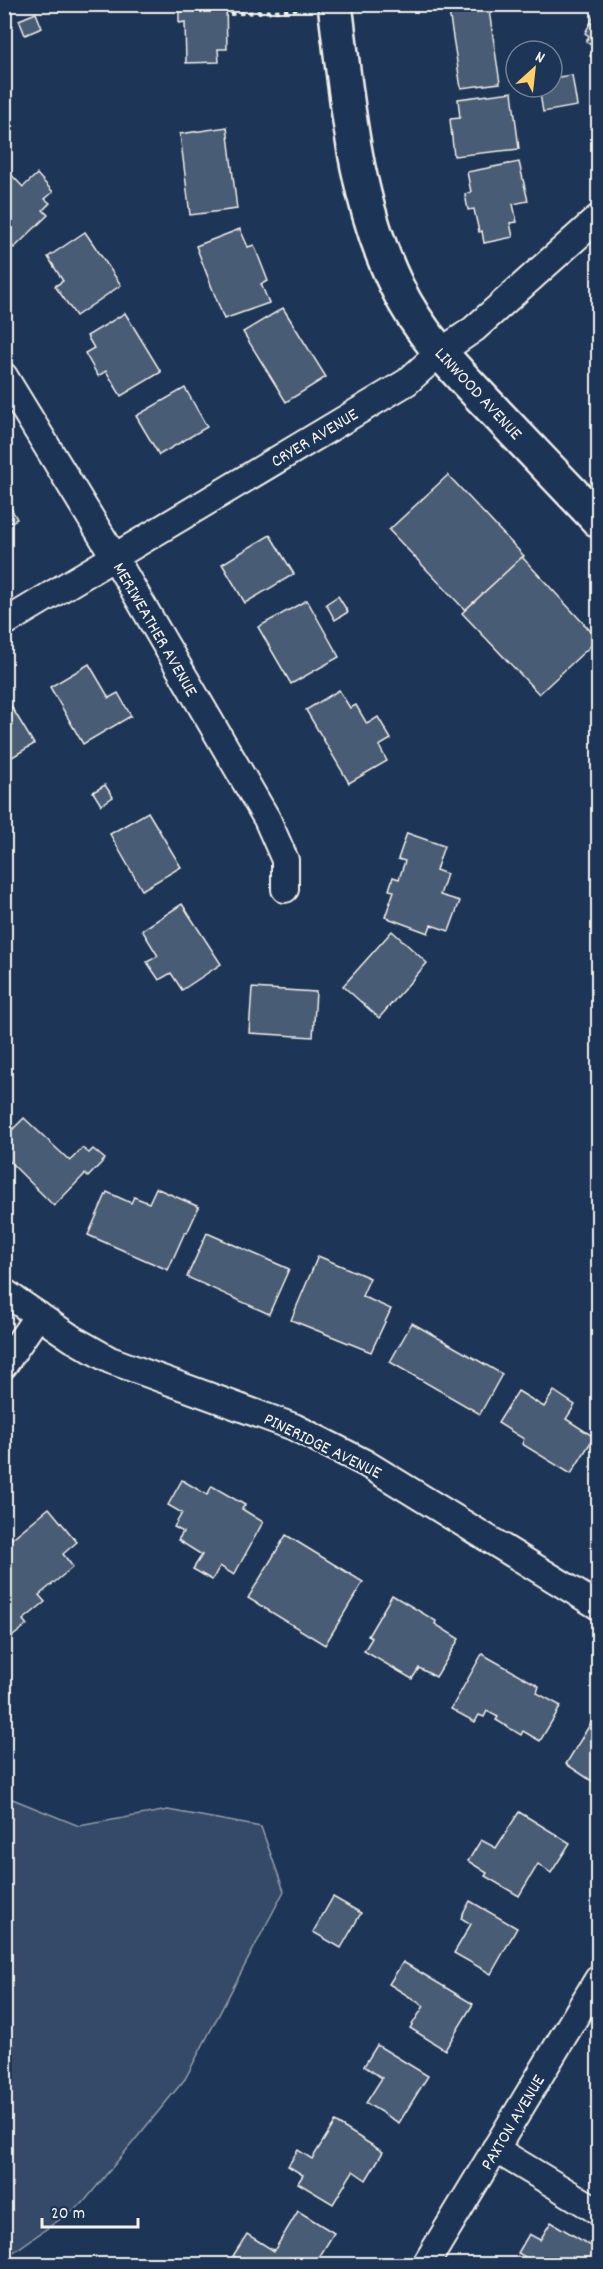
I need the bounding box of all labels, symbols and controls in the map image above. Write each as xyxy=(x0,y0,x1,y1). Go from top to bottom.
north arrow xyxy=(504,39,564,99)
text: N xyxy=(531,46,549,70)
street label: LINWOOD AVENUE xyxy=(428,343,527,447)
street label: CRYER AVENUE xyxy=(267,403,364,475)
street label: MERIWEATHER AVENUE xyxy=(105,558,202,702)
street label: PINERIDGE AVENUE xyxy=(259,1408,385,1487)
street label: PAXTON AVENUE xyxy=(476,2071,552,2176)
scale bar xyxy=(42,2191,138,2229)
text: 20 m xyxy=(51,2202,85,2227)

